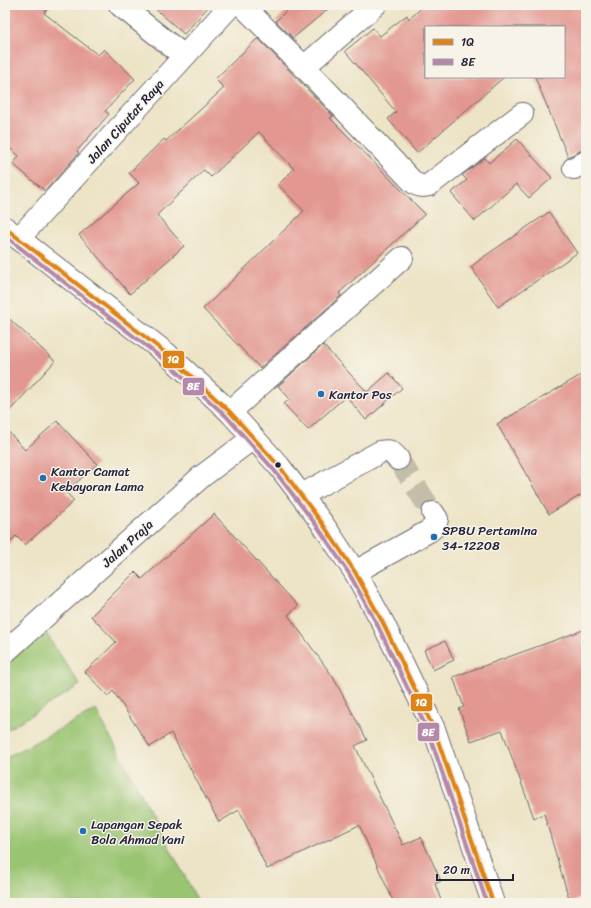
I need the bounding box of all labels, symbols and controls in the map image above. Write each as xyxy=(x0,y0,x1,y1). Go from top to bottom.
legend xyxy=(425,26,565,78)
text: 1Q xyxy=(461,31,474,53)
text: 8E xyxy=(461,51,476,73)
street label: Jalan Ciputat Raya xyxy=(80,73,170,170)
line badge: 1Q xyxy=(162,350,185,369)
text: 1Q xyxy=(167,350,179,369)
line badge: 8E xyxy=(182,377,205,396)
text: 8E xyxy=(186,377,200,396)
place label: Kantor Pos xyxy=(329,383,393,406)
marker: Kantor Pos xyxy=(316,389,326,399)
place label: Kantor Camat Kebayoran Lama xyxy=(51,460,144,498)
unlabelled marker xyxy=(273,460,283,470)
marker: Kantor Camat Kebayoran Lama xyxy=(38,473,48,483)
street label: Jalan Praja xyxy=(95,513,159,574)
place label: SPBU Pertamina 34-12208 xyxy=(442,519,538,557)
marker: SPBU Pertamina 34-12208 xyxy=(429,532,439,542)
line badge: 1Q xyxy=(410,693,433,712)
text: 1Q xyxy=(415,693,427,712)
line badge: 8E xyxy=(417,722,440,742)
text: 8E xyxy=(421,723,435,742)
place label: Lapangan Sepak Bola Ahmad Yani xyxy=(91,813,185,851)
marker: Lapangan Sepak Bola Ahmad Yani xyxy=(78,826,88,836)
scale bar xyxy=(437,856,513,882)
text: 20 m xyxy=(443,859,470,881)

